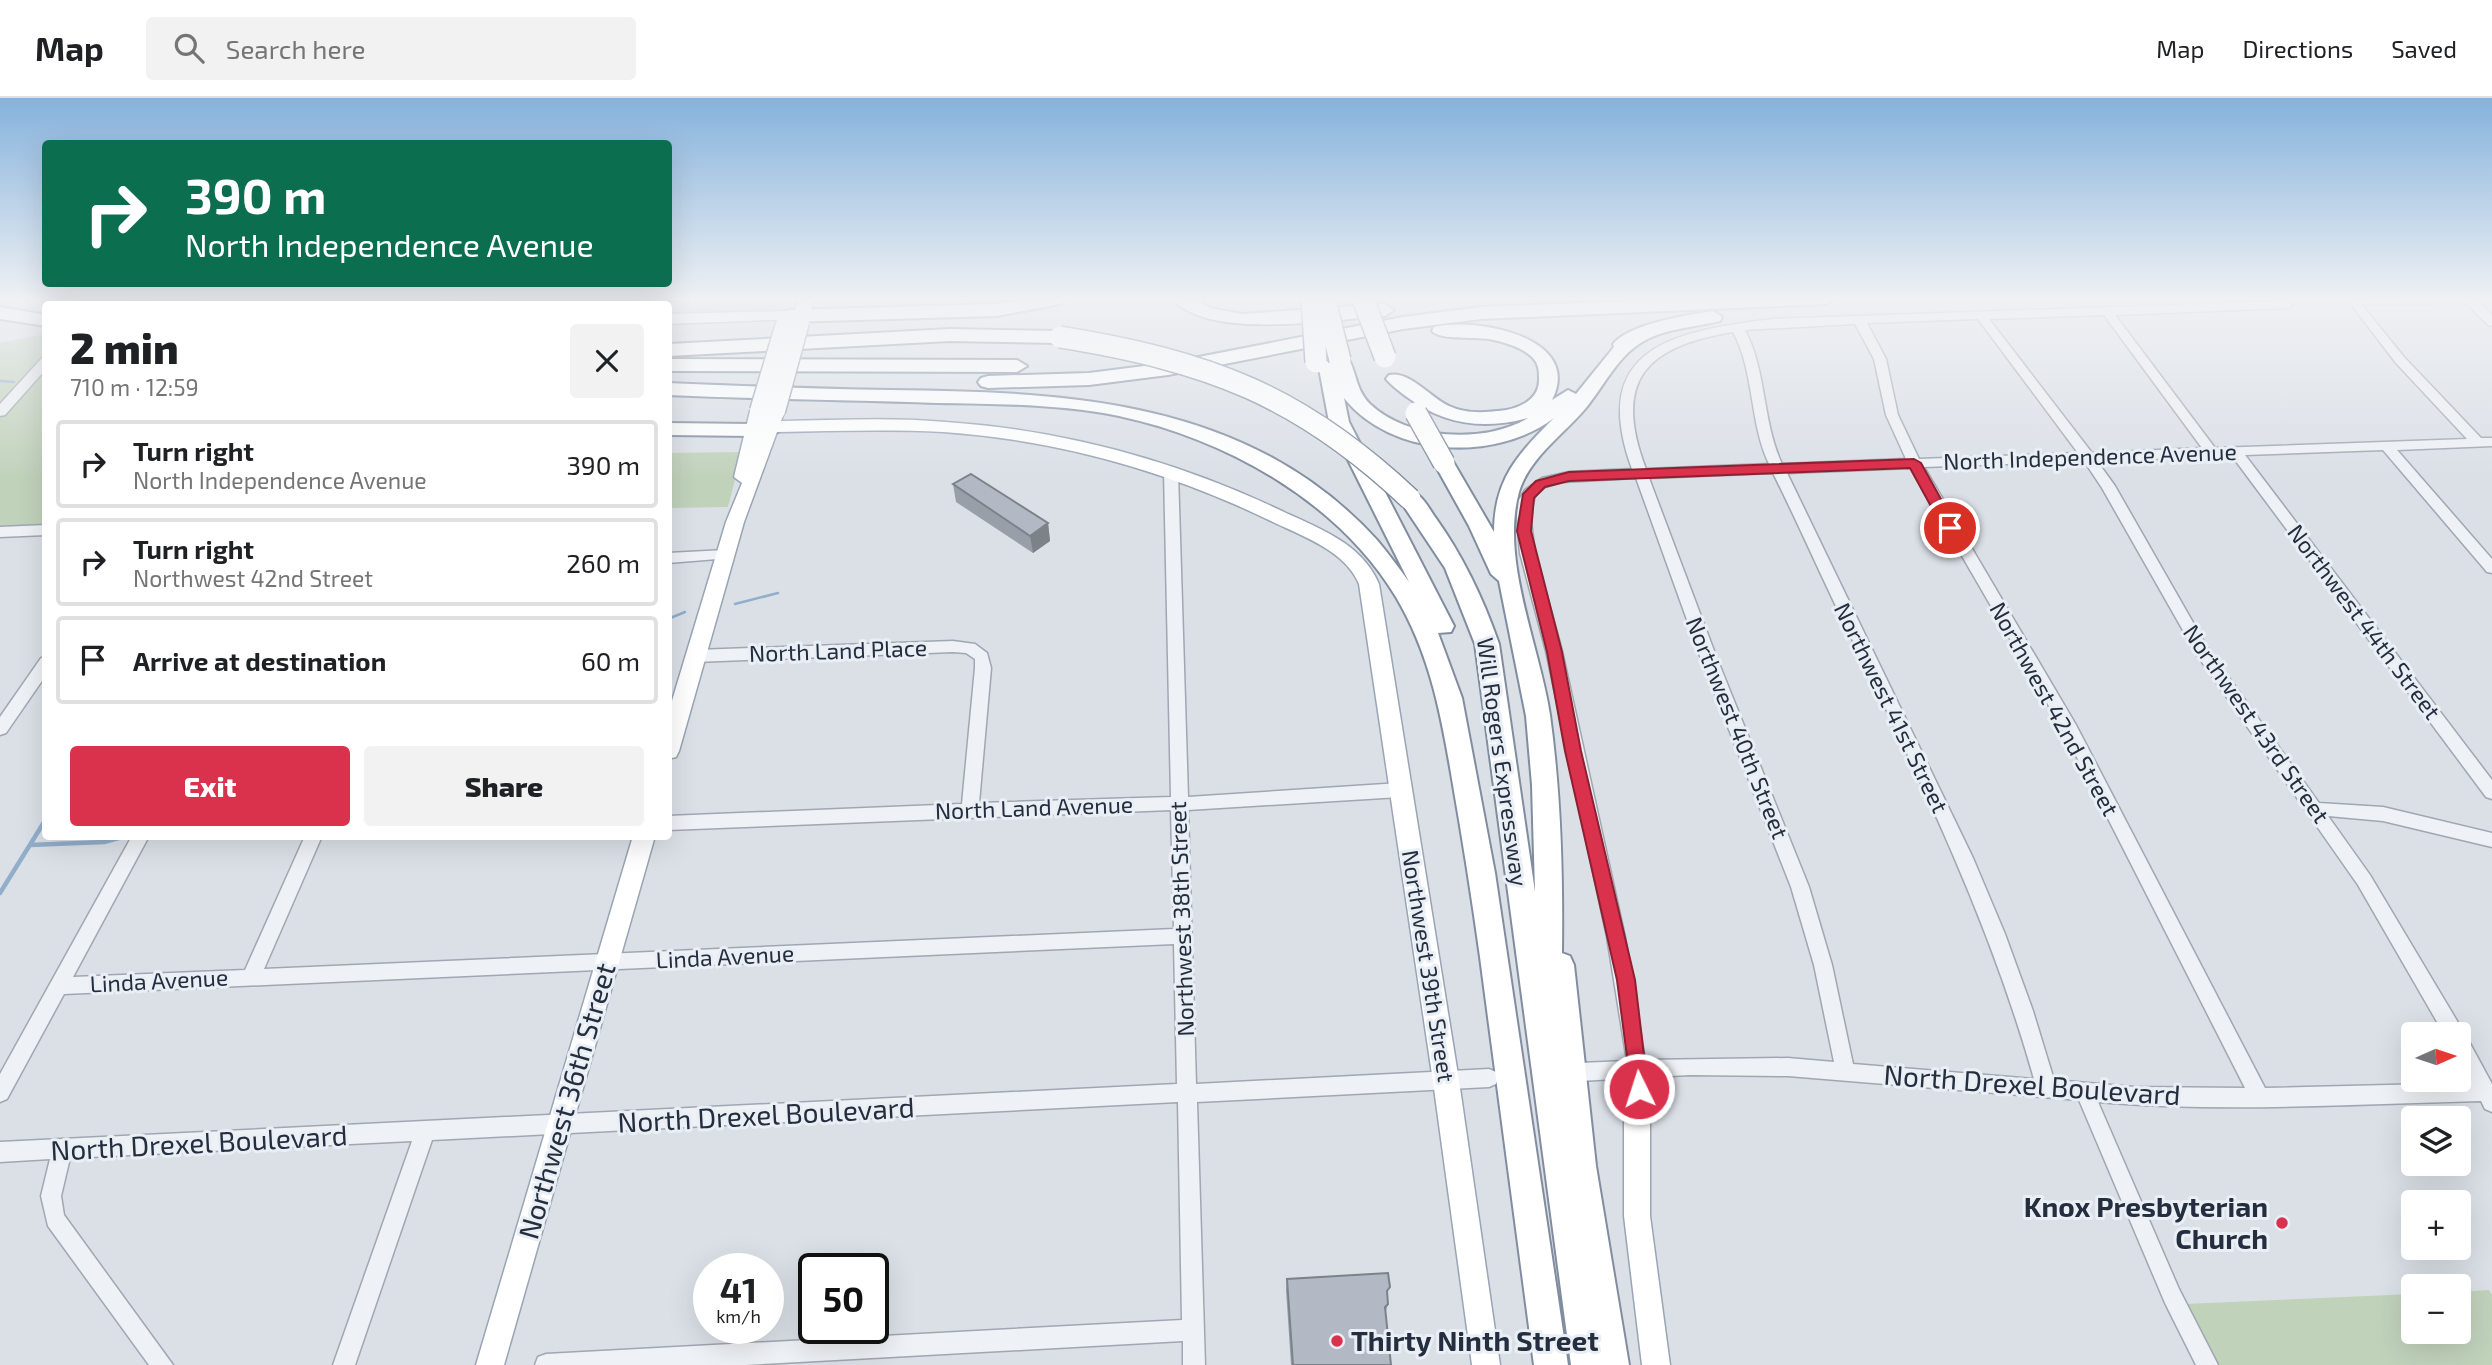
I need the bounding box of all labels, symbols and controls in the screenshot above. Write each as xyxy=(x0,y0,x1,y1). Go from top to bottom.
search box xyxy=(146,17,636,80)
text: Map xyxy=(35,28,104,68)
icon: search xyxy=(170,29,208,67)
text: Search here xyxy=(226,33,365,64)
text: Map xyxy=(2156,34,2204,63)
text: Directions xyxy=(2242,34,2353,63)
text: Saved xyxy=(2391,34,2457,63)
text: 390 m xyxy=(185,165,326,224)
icon: right xyxy=(70,168,161,259)
text: North Independence Avenue xyxy=(185,225,594,263)
text: 2 min xyxy=(70,322,179,372)
button: close xyxy=(570,324,644,398)
text: 710 m · 12:59 xyxy=(70,373,199,401)
text: Turn right xyxy=(133,435,254,466)
street label: North Independence Avenue xyxy=(1943,437,2237,475)
icon: right xyxy=(74,445,112,483)
text: 390 m xyxy=(566,449,640,480)
text: North Independence Avenue xyxy=(133,466,427,494)
pin xyxy=(1920,498,1980,558)
icon: arrive xyxy=(1931,509,1969,547)
street label: Northwest 44th Street xyxy=(2282,518,2447,725)
text: Turn right xyxy=(133,533,254,564)
icon: right xyxy=(74,543,112,581)
text: 260 m xyxy=(566,547,640,578)
text: Northwest 42nd Street xyxy=(133,564,373,592)
street label: Northwest 42nd Street xyxy=(1984,597,2125,821)
street label: Northwest 41st Street xyxy=(1829,598,1955,817)
street label: Northwest 40th Street xyxy=(1681,613,1795,843)
street label: Northwest 43rd Street xyxy=(2178,619,2336,828)
street label: North Land Place xyxy=(748,633,928,667)
street label: Will Rogers Expressway xyxy=(1472,636,1534,888)
icon: arrive xyxy=(74,641,112,679)
text: Arrive at destination xyxy=(133,645,386,676)
text: 60 m xyxy=(581,645,640,676)
button: Exit xyxy=(70,746,350,826)
button: Share xyxy=(364,746,644,826)
street label: North Land Avenue xyxy=(934,790,1134,824)
street label: Northwest 38th Street xyxy=(1163,801,1199,1037)
street label: Northwest 39th Street xyxy=(1397,848,1461,1084)
street label: Linda Avenue xyxy=(655,938,795,974)
street label: Northwest 36th Street xyxy=(510,959,622,1243)
street label: Linda Avenue xyxy=(89,962,229,998)
north arrow xyxy=(2401,1022,2471,1092)
map controls xyxy=(2401,1022,2471,1344)
position arrow xyxy=(1602,1052,1676,1126)
street label: North Drexel Boulevard xyxy=(1883,1057,2182,1111)
street label: North Drexel Boulevard xyxy=(617,1089,915,1139)
button: layers xyxy=(2401,1106,2471,1176)
street label: North Drexel Boulevard xyxy=(50,1117,348,1167)
place label: Knox Presbyterian Church xyxy=(2024,1189,2268,1255)
button: + xyxy=(2401,1190,2471,1260)
marker: Knox Presbyterian Church xyxy=(2274,1215,2290,1231)
speed limit sign: 50 xyxy=(798,1253,889,1344)
text: 41 xyxy=(720,1268,757,1310)
button: − xyxy=(2401,1274,2471,1344)
text: km/h xyxy=(716,1305,761,1327)
place label: Thirty Ninth Street xyxy=(1351,1323,1599,1357)
marker: Thirty Ninth Street xyxy=(1329,1333,1345,1349)

